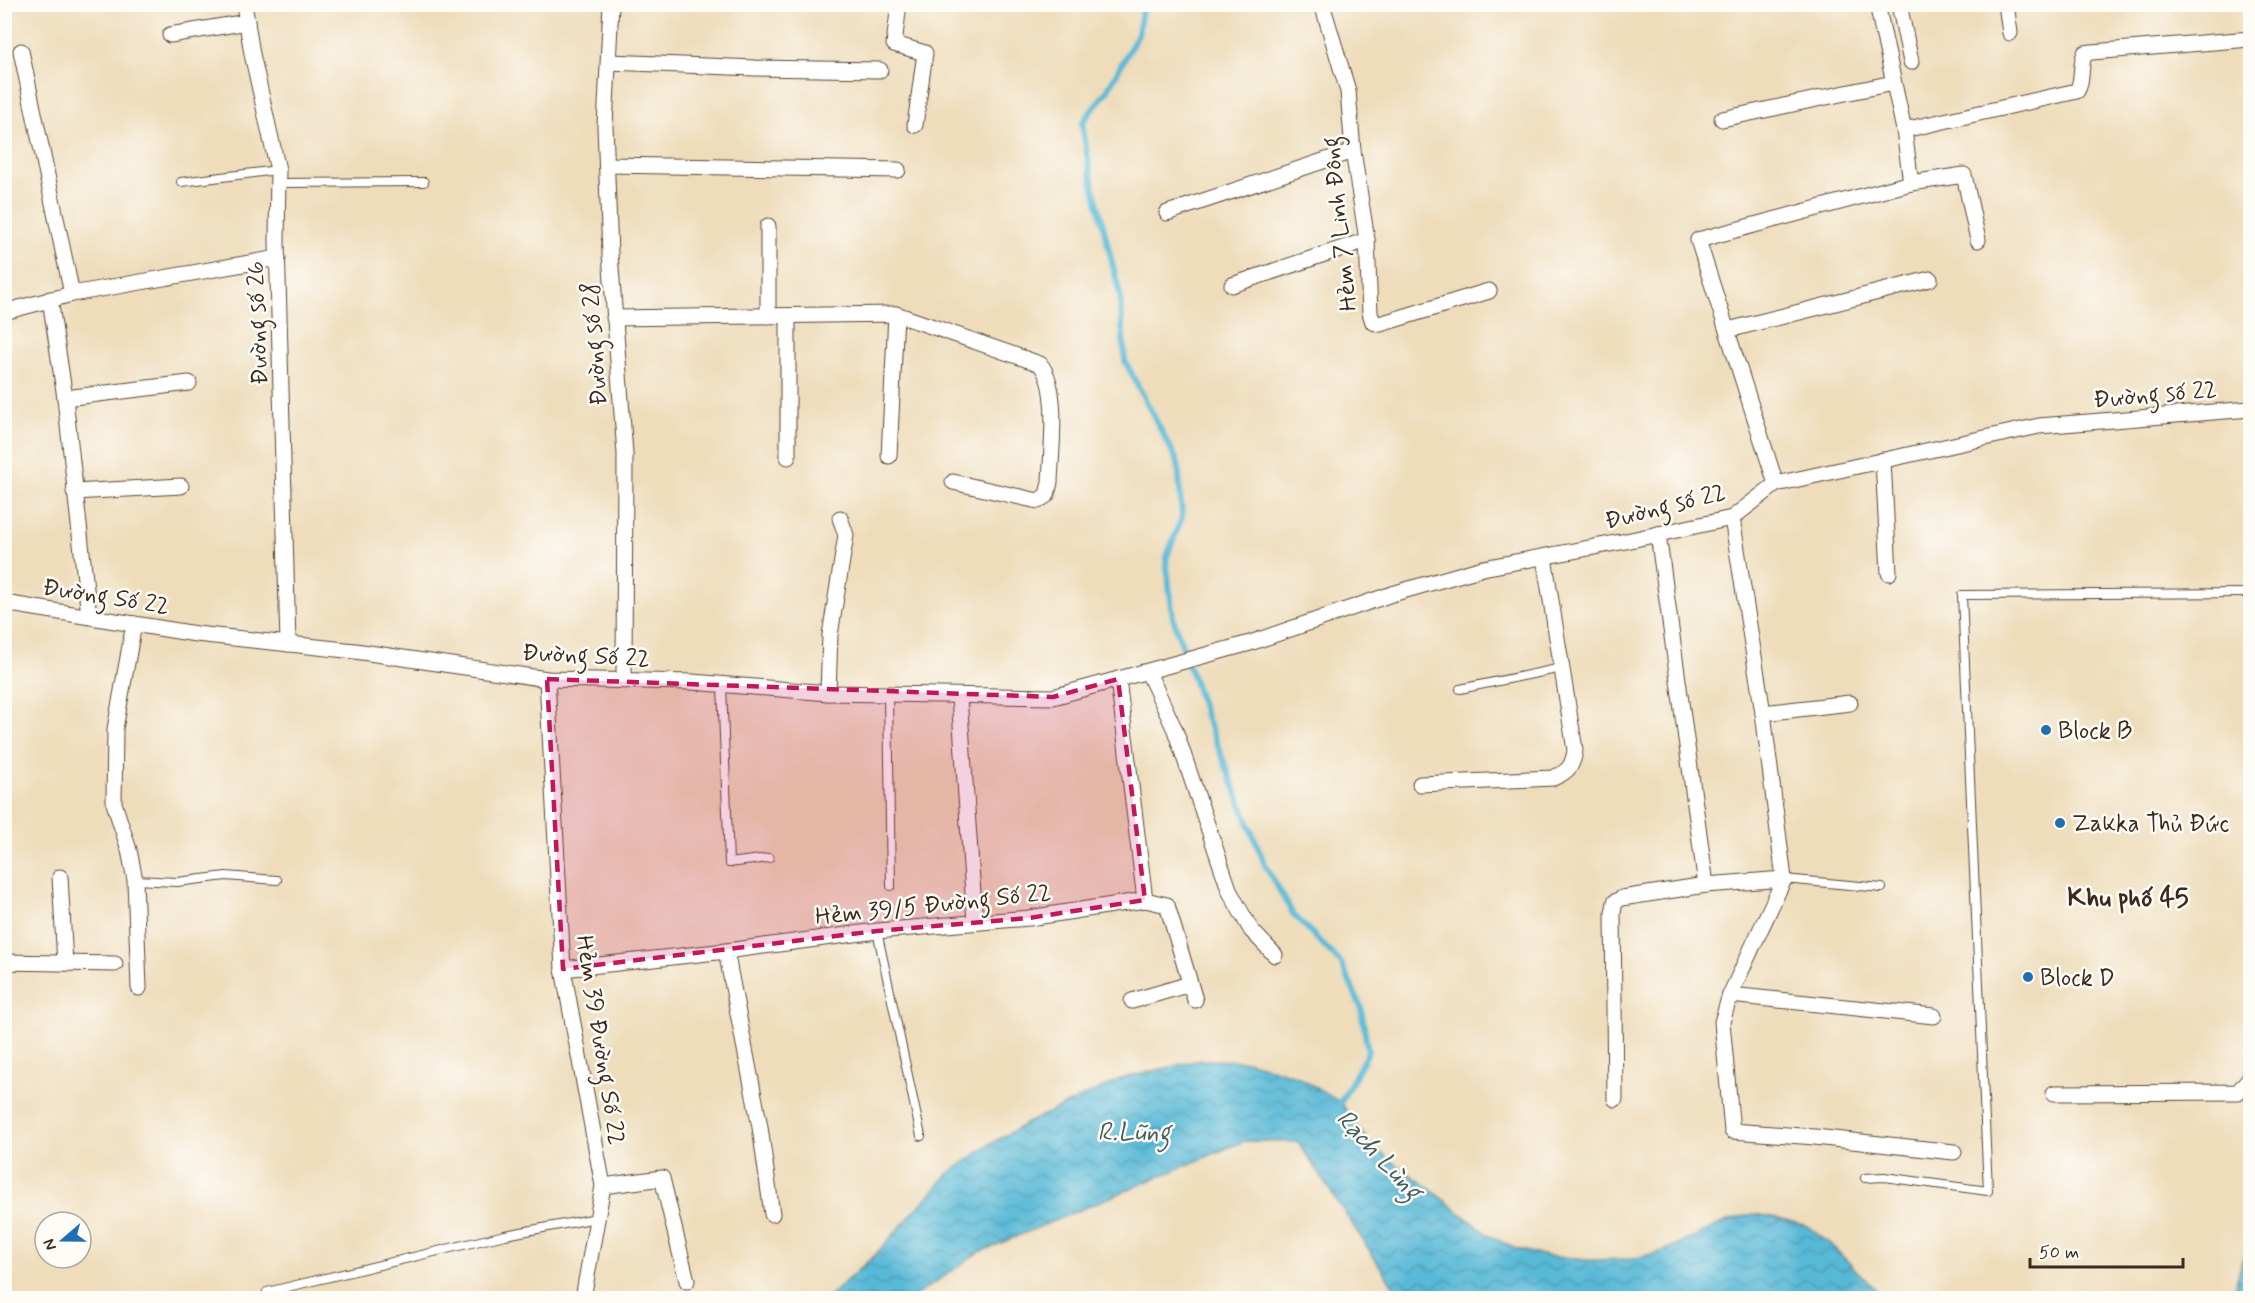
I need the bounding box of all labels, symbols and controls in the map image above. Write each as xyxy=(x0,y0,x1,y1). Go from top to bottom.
street label: Hẻm 7 Linh Đông xyxy=(1316,135,1368,313)
street label: Đường số 26 xyxy=(241,260,279,386)
street label: Đường số 28 xyxy=(576,281,618,407)
street label: Đường số 22 xyxy=(2092,375,2218,419)
street label: Đường số 22 xyxy=(1602,477,1730,540)
street label: Đường Số 22 xyxy=(40,572,171,626)
street label: Đường Số 22 xyxy=(521,638,650,678)
place label: Block B xyxy=(2058,716,2132,747)
marker: Block B xyxy=(2039,723,2053,737)
place label: Zakka Thủ Đức xyxy=(2072,809,2229,840)
marker: Zakka Thủ Đức xyxy=(2053,816,2067,830)
street label: Hẻm 39/5 Đường Số 22 xyxy=(814,878,1053,936)
district label: Khu phố 45 xyxy=(2067,882,2189,916)
street label: Hẻm 39 Đường Số 22 xyxy=(565,933,631,1148)
place label: Block D xyxy=(2040,963,2115,994)
marker: Block D xyxy=(2021,970,2035,984)
water label: Rạch Lùng xyxy=(1326,1103,1431,1212)
water label: R.Lũng xyxy=(1097,1116,1174,1153)
north arrow xyxy=(33,1210,93,1270)
scale bar xyxy=(2030,1231,2183,1269)
text: N xyxy=(39,1236,62,1253)
text: 50 m xyxy=(2039,1241,2079,1265)

